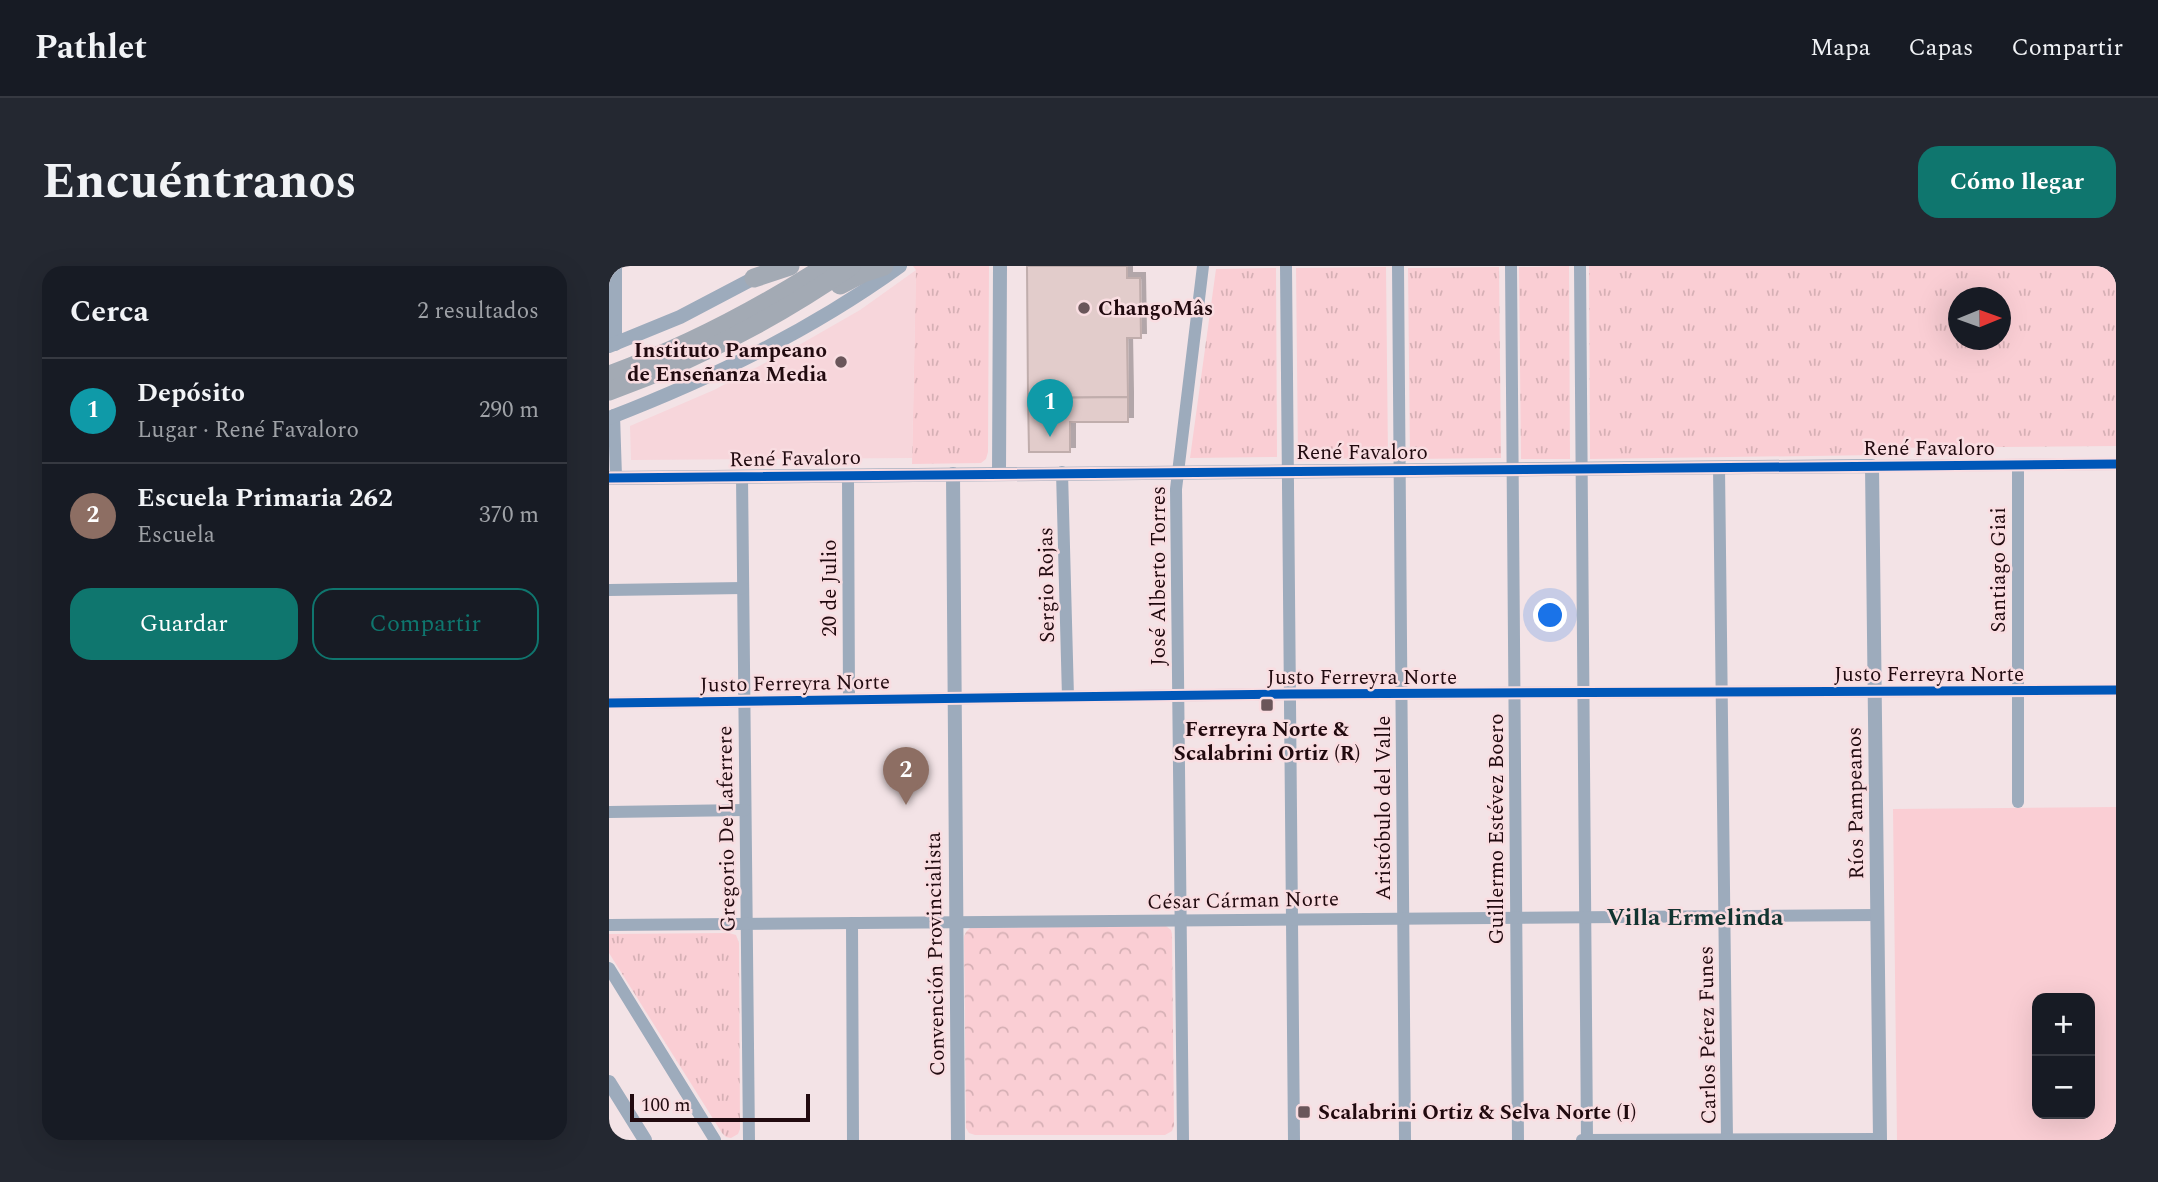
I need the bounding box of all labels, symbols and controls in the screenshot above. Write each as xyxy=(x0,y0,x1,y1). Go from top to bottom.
text: Pathlet xyxy=(35,23,147,73)
text: Mapa xyxy=(1810,30,1870,66)
text: Capas xyxy=(1908,30,1973,66)
text: Compartir xyxy=(2011,30,2123,66)
text: Encuéntranos xyxy=(42,145,357,220)
button: Cómo llegar xyxy=(1918,146,2116,218)
north arrow xyxy=(1948,287,2011,350)
text: Cerca xyxy=(70,289,149,335)
place label: ChangoMâs xyxy=(1098,293,1213,325)
text: 2 resultados xyxy=(417,294,539,329)
marker: ChangoMâs xyxy=(1076,300,1092,316)
place label: Instituto Pampeano de Enseñanza Media xyxy=(627,335,827,391)
marker: Instituto Pampeano de Enseñanza Media xyxy=(833,354,849,370)
text: Depósito xyxy=(137,373,245,413)
pin: 1 xyxy=(1027,379,1073,437)
text: 1 xyxy=(87,393,99,428)
text: 290 m xyxy=(479,393,539,428)
text: Lugar · René Favaloro xyxy=(137,413,359,448)
street label: René Favaloro xyxy=(1863,433,1995,465)
street label: René Favaloro xyxy=(1296,437,1428,469)
street label: René Favaloro xyxy=(729,442,861,476)
text: Escuela Primaria 262 xyxy=(137,478,393,518)
street label: José Alberto Torres xyxy=(1143,486,1175,666)
text: 2 xyxy=(87,498,99,533)
text: 370 m xyxy=(479,498,539,533)
street label: Santiago Giai xyxy=(1983,507,2015,633)
text: Escuela xyxy=(137,518,215,553)
street label: Sergio Rojas xyxy=(1030,527,1064,643)
street label: 20 de Julio xyxy=(814,539,846,637)
button: Guardar xyxy=(70,588,298,660)
button: Compartir xyxy=(312,588,539,660)
your location xyxy=(1533,598,1567,632)
street label: Justo Ferreyra Norte xyxy=(1834,659,2024,691)
street label: Justo Ferreyra Norte xyxy=(1267,662,1457,694)
street label: Justo Ferreyra Norte xyxy=(700,666,890,702)
marker: Ferreyra Norte & Scalabrini Ortiz (R) xyxy=(1259,697,1275,713)
street label: Guillermo Estévez Boero xyxy=(1481,713,1513,945)
place label: Ferreyra Norte & Scalabrini Ortiz (R) xyxy=(1174,714,1360,770)
street label: Aristóbulo del Valle xyxy=(1368,716,1400,901)
street label: Gregorio De Laferrere xyxy=(709,726,745,932)
street label: Ríos Pampeanos xyxy=(1839,726,1873,880)
pin: 2 xyxy=(883,747,929,805)
street label: Convención Provincialista xyxy=(918,831,954,1076)
street label: César Cárman Norte xyxy=(1147,883,1339,919)
district label: Villa Ermelinda xyxy=(1607,900,1784,936)
street label: Carlos Pérez Funes xyxy=(1690,945,1726,1125)
map controls xyxy=(2032,993,2095,1119)
button: + xyxy=(2032,993,2095,1056)
button: − xyxy=(2032,1056,2095,1119)
scale bar xyxy=(630,1091,810,1123)
text: 100 m xyxy=(641,1091,691,1120)
place label: Scalabrini Ortiz & Selva Norte (I) xyxy=(1318,1097,1636,1129)
marker: Scalabrini Ortiz & Selva Norte (I) xyxy=(1296,1104,1312,1120)

